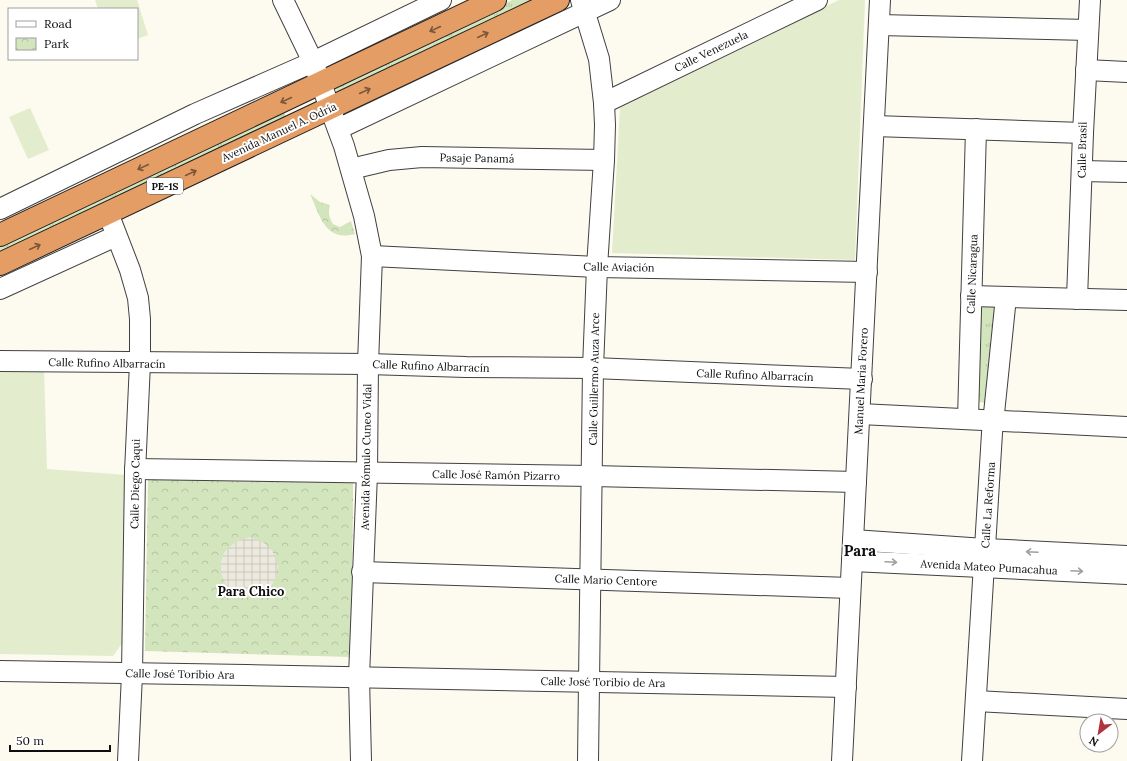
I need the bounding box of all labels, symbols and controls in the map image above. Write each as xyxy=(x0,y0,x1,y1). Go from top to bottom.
legend xyxy=(8,8,138,60)
text: Road xyxy=(44,16,72,31)
one-way arrow xyxy=(429,26,441,33)
street label: Calle Venezuela xyxy=(672,27,750,75)
one-way arrow xyxy=(476,31,488,38)
text: Park xyxy=(44,36,70,51)
one-way arrow xyxy=(359,87,371,94)
one-way arrow xyxy=(280,97,292,104)
street label: Avenida Manuel A. Odría xyxy=(218,99,339,165)
street label: Calle Brasil xyxy=(1075,122,1089,178)
street label: Pasaje Panamá xyxy=(439,150,515,166)
one-way arrow xyxy=(137,164,149,171)
one-way arrow xyxy=(184,169,196,176)
road number: PE-1S xyxy=(147,178,183,194)
street label: Calle Nicaragua xyxy=(964,234,980,314)
one-way arrow xyxy=(29,243,41,250)
street label: Calle Aviación xyxy=(583,259,655,275)
street label: Calle Guillermo Auza Arce xyxy=(586,312,602,446)
street label: Manuel Maria Forero xyxy=(851,327,871,435)
street label: Calle Rufino Albarracín xyxy=(48,355,166,371)
street label: Calle Rufino Albarracín xyxy=(372,357,490,375)
street label: Calle Rufino Albarracín xyxy=(696,366,814,384)
street label: Avenida Rómulo Cuneo Vidal xyxy=(358,384,374,531)
street label: Calle Diego Caqui xyxy=(127,439,143,529)
street label: Calle La Reforma xyxy=(978,461,998,549)
street label: Calle José Ramón Pizarro xyxy=(432,467,560,483)
district label: Para xyxy=(844,541,876,560)
one-way arrow xyxy=(1026,548,1039,555)
street label: Avenida Mateo Pumacahua xyxy=(919,556,1058,578)
one-way arrow xyxy=(884,559,897,566)
one-way arrow xyxy=(1070,568,1083,575)
street label: Calle Mario Centore xyxy=(554,571,658,589)
district label: Para Chico xyxy=(218,583,284,600)
street label: Calle José Toribio Ara xyxy=(125,666,235,682)
street label: Calle José Toribio de Ara xyxy=(540,674,666,690)
north arrow xyxy=(1079,713,1119,753)
scale bar xyxy=(10,727,110,753)
text: 50 m xyxy=(16,733,44,748)
text: N xyxy=(1086,733,1101,750)

